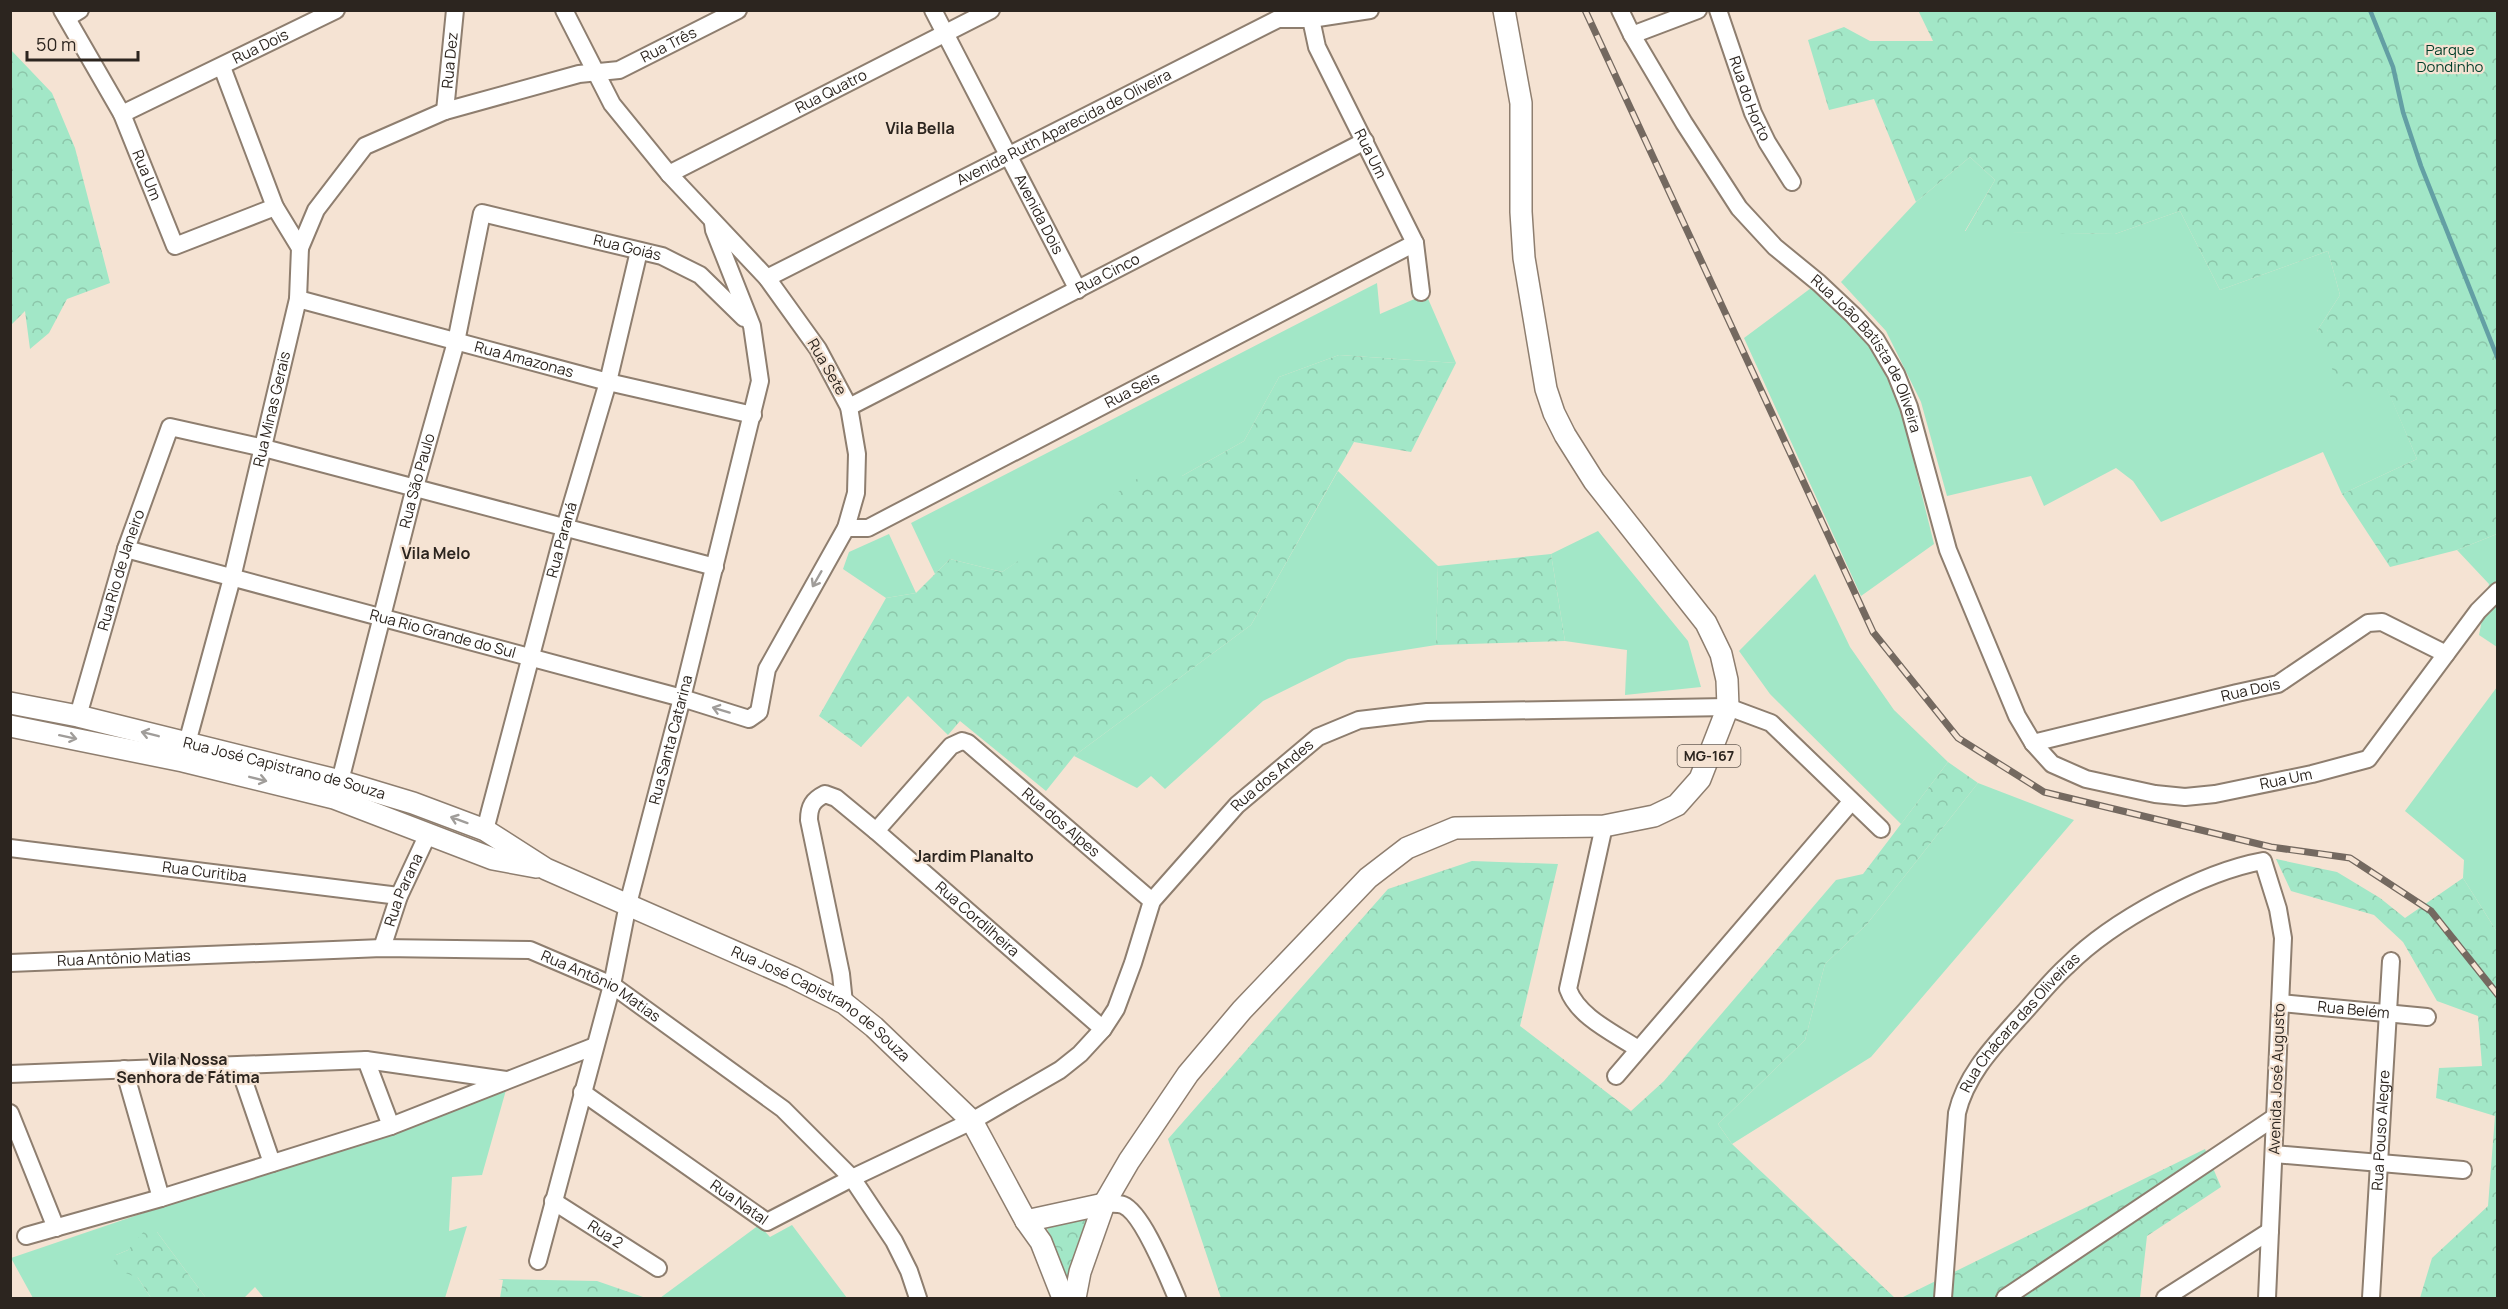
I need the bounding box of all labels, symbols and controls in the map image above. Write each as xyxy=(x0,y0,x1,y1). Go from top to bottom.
street label: Rua Três xyxy=(637,22,700,67)
scale bar xyxy=(27,24,138,62)
street label: Rua Dois xyxy=(229,24,292,69)
street label: Rua Dez xyxy=(436,31,463,89)
text: 50 m xyxy=(36,32,76,56)
park label: Parque Dondinho xyxy=(2417,39,2484,77)
street label: Rua do Horto xyxy=(1724,53,1776,145)
street label: Rua Quatro xyxy=(791,64,871,118)
street label: Avenida Ruth Aparecida de Oliveira xyxy=(953,64,1175,190)
district label: Vila Bella xyxy=(885,117,955,139)
street label: Rua Um xyxy=(1350,125,1392,182)
street label: Rua Um xyxy=(127,146,167,204)
street label: Avenida Dois xyxy=(1010,170,1069,258)
street label: Rua Goiás xyxy=(591,229,663,265)
street label: Rua Cinco xyxy=(1072,248,1143,299)
street label: Rua João Batista de Oliveira xyxy=(1806,269,1927,435)
street label: Rua Sete xyxy=(803,335,852,399)
street label: Rua Amazonas xyxy=(472,336,576,382)
street label: Rua Minas Gerais xyxy=(248,349,295,469)
street label: Rua Seis xyxy=(1101,367,1163,413)
street label: Rua São Paulo xyxy=(394,431,440,530)
street label: Rua Paraná xyxy=(541,500,582,580)
street label: Rua Rio de Janeiro xyxy=(92,506,149,633)
district label: Vila Melo xyxy=(401,542,471,564)
one-way arrow xyxy=(811,569,822,587)
street label: Rua Rio Grande do Sul xyxy=(367,604,518,663)
street label: Rua Santa Catarina xyxy=(643,673,697,807)
street label: Rua Dois xyxy=(2219,673,2282,707)
one-way arrow xyxy=(712,704,731,715)
one-way arrow xyxy=(141,727,160,739)
street label: Rua José Capistrano de Souza xyxy=(181,731,388,804)
one-way arrow xyxy=(58,732,77,743)
street label: Rua dos Andes xyxy=(1225,734,1318,815)
road number: MG-167 xyxy=(1678,745,1740,767)
street label: Rua Um xyxy=(2258,763,2314,794)
one-way arrow xyxy=(248,774,267,786)
street label: Rua dos Alpes xyxy=(1017,783,1105,862)
one-way arrow xyxy=(450,814,468,825)
district label: Jardim Planalto xyxy=(914,845,1034,867)
street label: Rua Parana xyxy=(379,850,428,929)
street label: Rua Curitiba xyxy=(161,856,248,887)
street label: Rua Cordilheira xyxy=(931,876,1024,961)
street label: Rua José Capistrano de Souza xyxy=(728,941,915,1066)
street label: Rua Antônio Matias xyxy=(57,945,191,971)
street label: Rua Antônio Matias xyxy=(538,945,665,1027)
street label: Rua Chácara das Oliveiras xyxy=(1954,948,2085,1096)
street label: Rua Belém xyxy=(2317,996,2391,1023)
street label: Avenida José Augusto xyxy=(2263,1003,2290,1155)
district label: Vila Nossa Senhora de Fátima xyxy=(116,1048,260,1088)
street label: Rua Pouso Alegre xyxy=(2366,1069,2395,1191)
street label: Rua Natal xyxy=(706,1174,773,1230)
street label: Rua 2 xyxy=(584,1215,627,1253)

